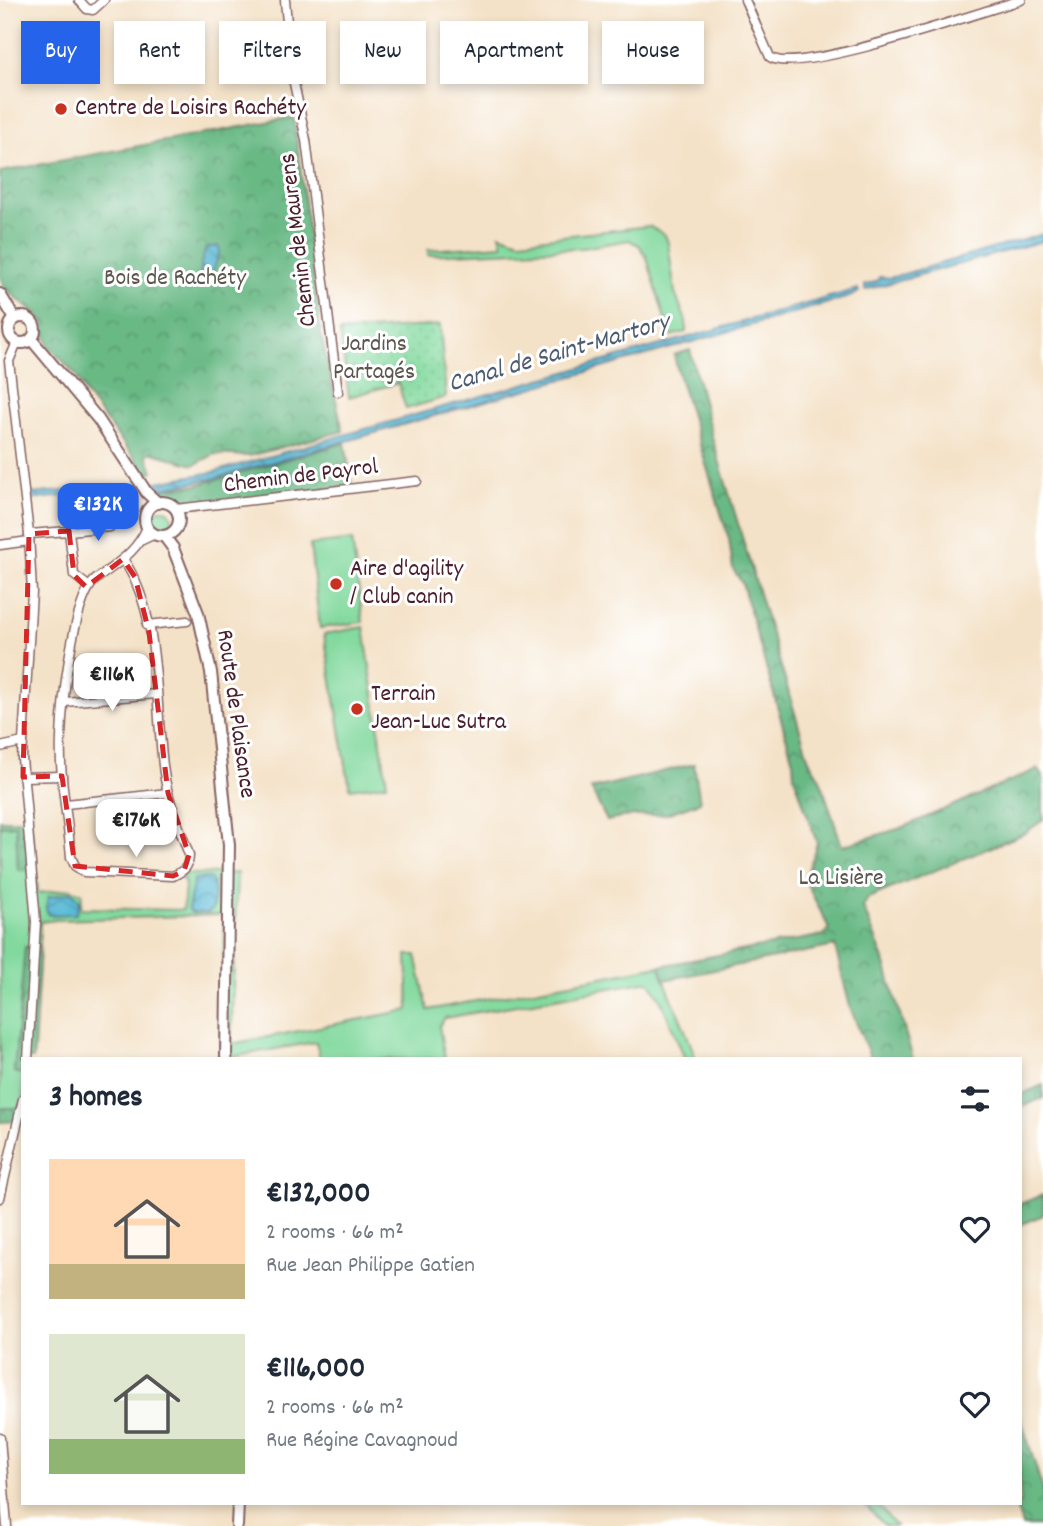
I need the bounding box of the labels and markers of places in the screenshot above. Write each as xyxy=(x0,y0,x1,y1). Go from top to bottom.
place label: Centre de Loisirs Rachéty xyxy=(75,92,307,126)
marker: Centre de Loisirs Rachéty xyxy=(53,101,69,117)
pin: €132K xyxy=(49,484,147,543)
place label: Aire d'agility / Club canin xyxy=(350,553,465,615)
marker: Aire d'agility / Club canin xyxy=(328,576,344,592)
pin: €116K xyxy=(63,654,161,713)
place label: Terrain Jean-Luc Sutra xyxy=(371,678,507,740)
marker: Terrain Jean-Luc Sutra xyxy=(349,701,365,717)
pin: €176K xyxy=(87,800,185,859)

